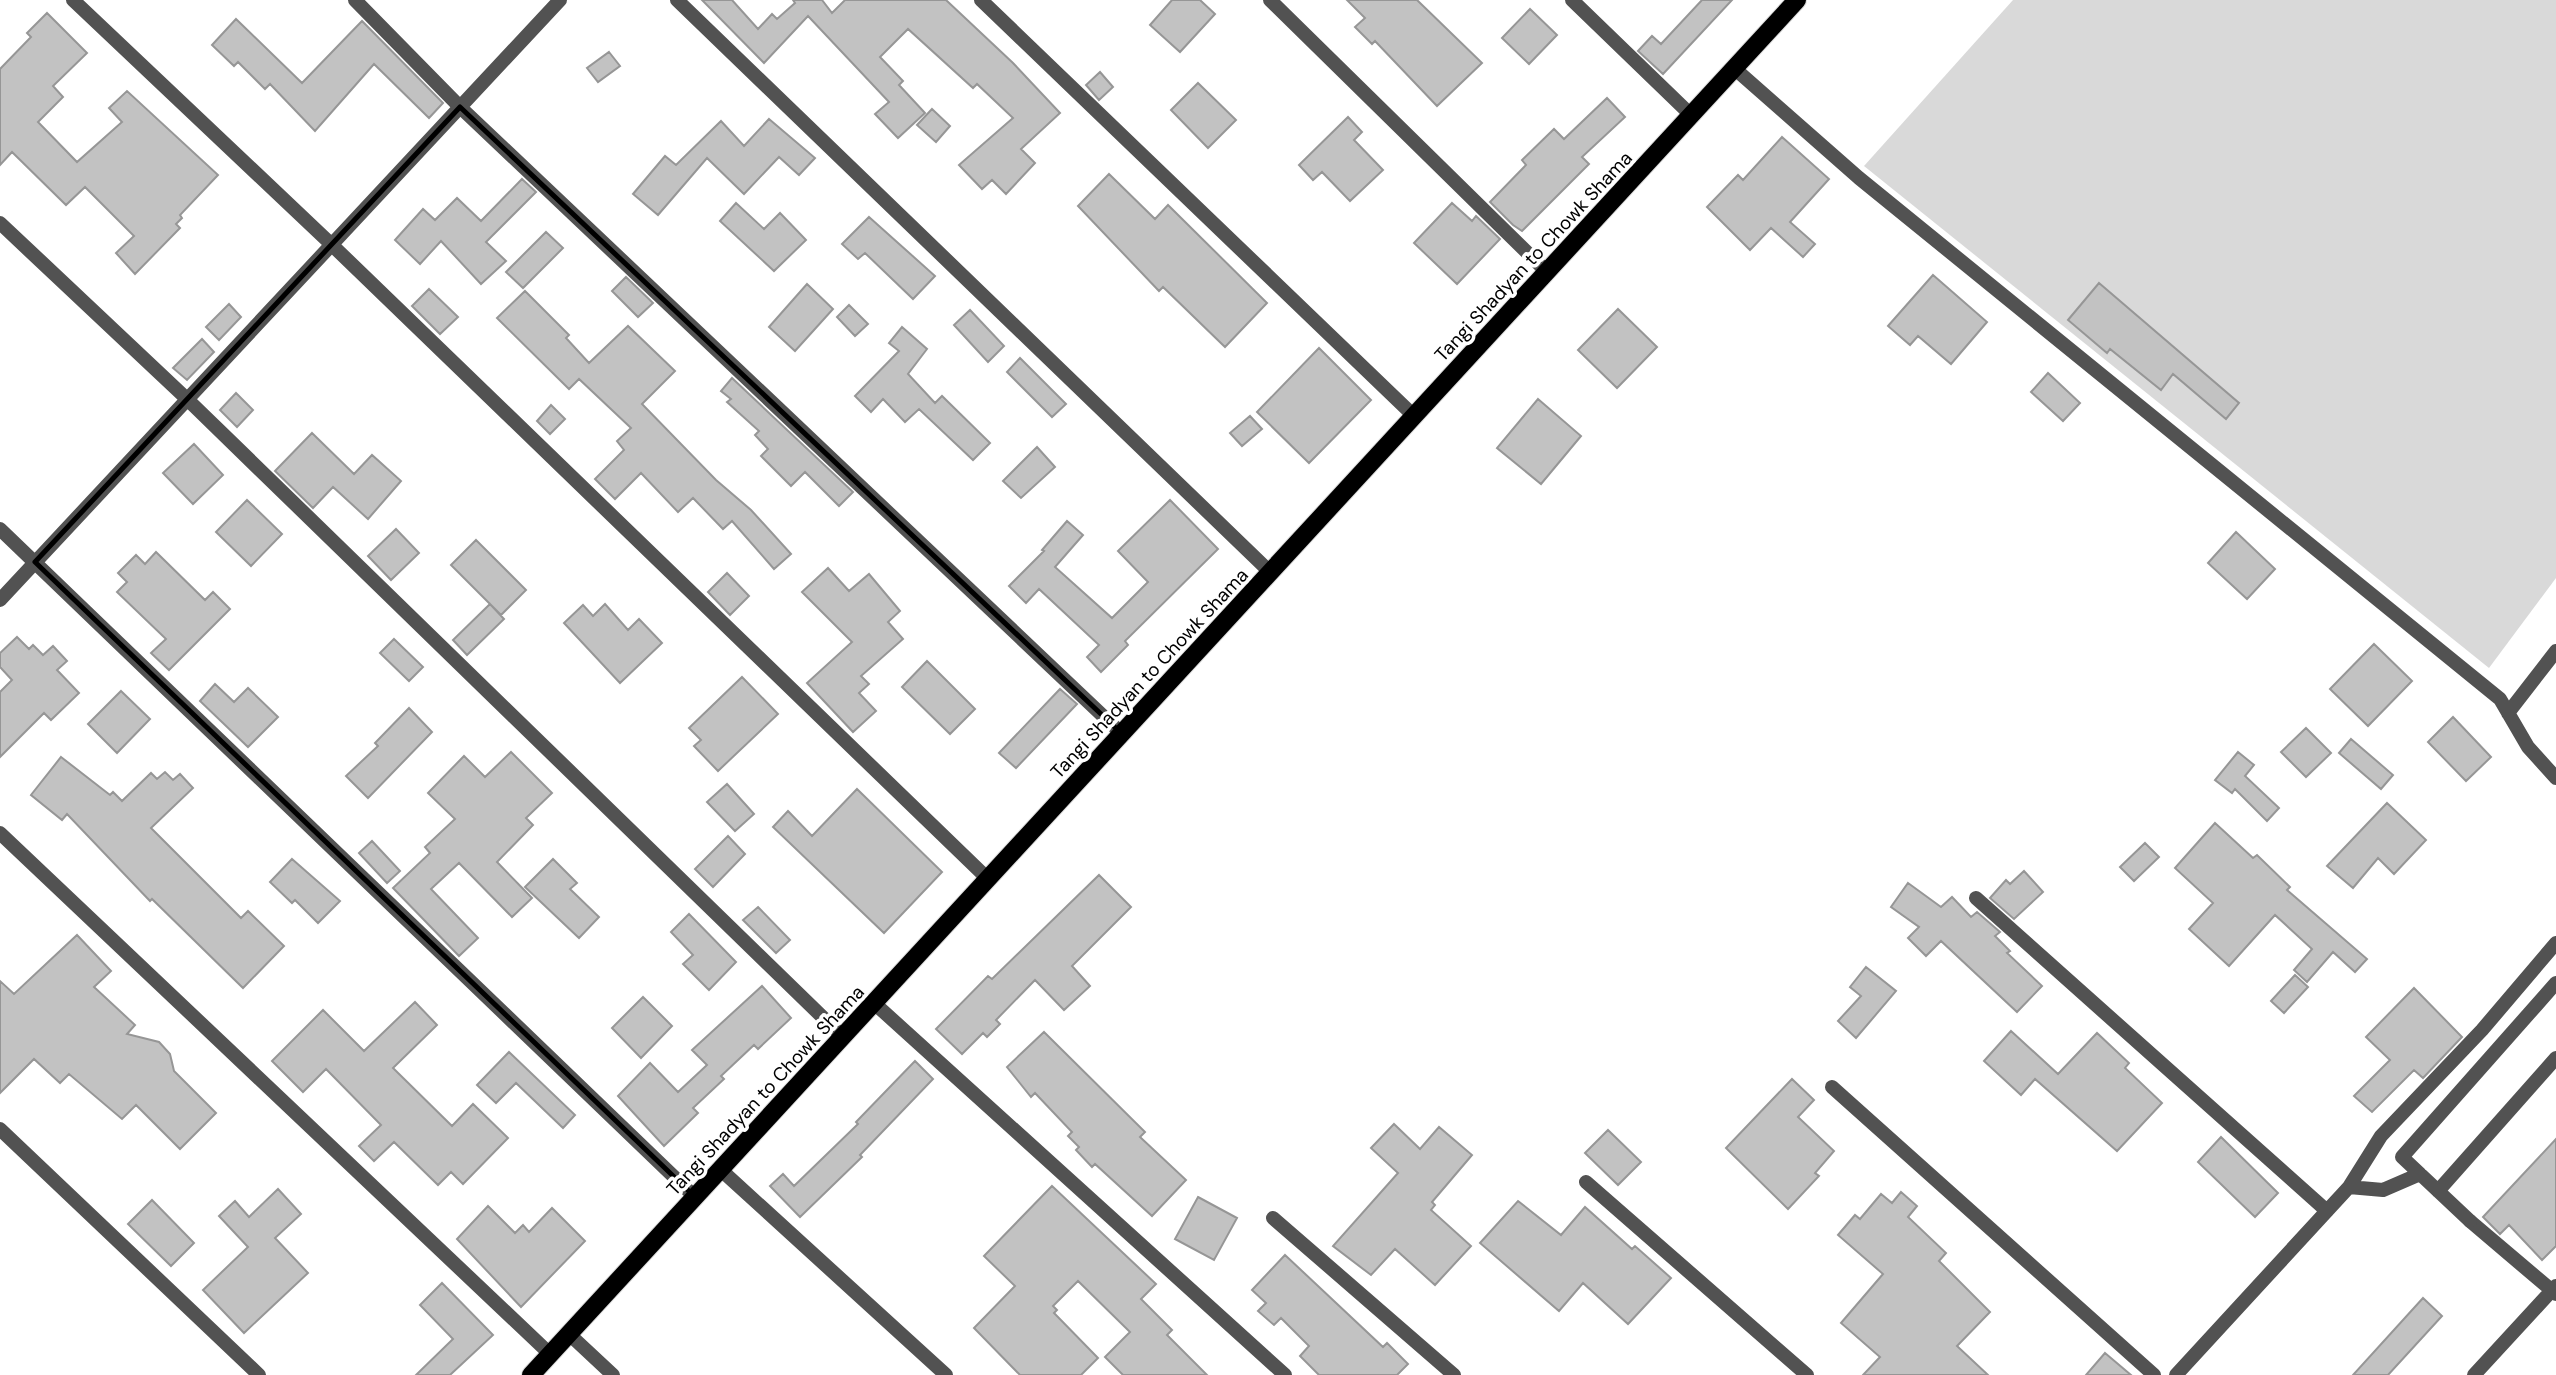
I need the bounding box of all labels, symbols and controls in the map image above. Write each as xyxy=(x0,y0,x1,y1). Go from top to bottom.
street label: Tangi Shadyan to Chowk Shama xyxy=(1429,146,1638,367)
street label: Tangi Shadyan to Chowk Shama xyxy=(1045,563,1254,784)
street label: Tangi Shadyan to Chowk Shama xyxy=(661,980,870,1201)

